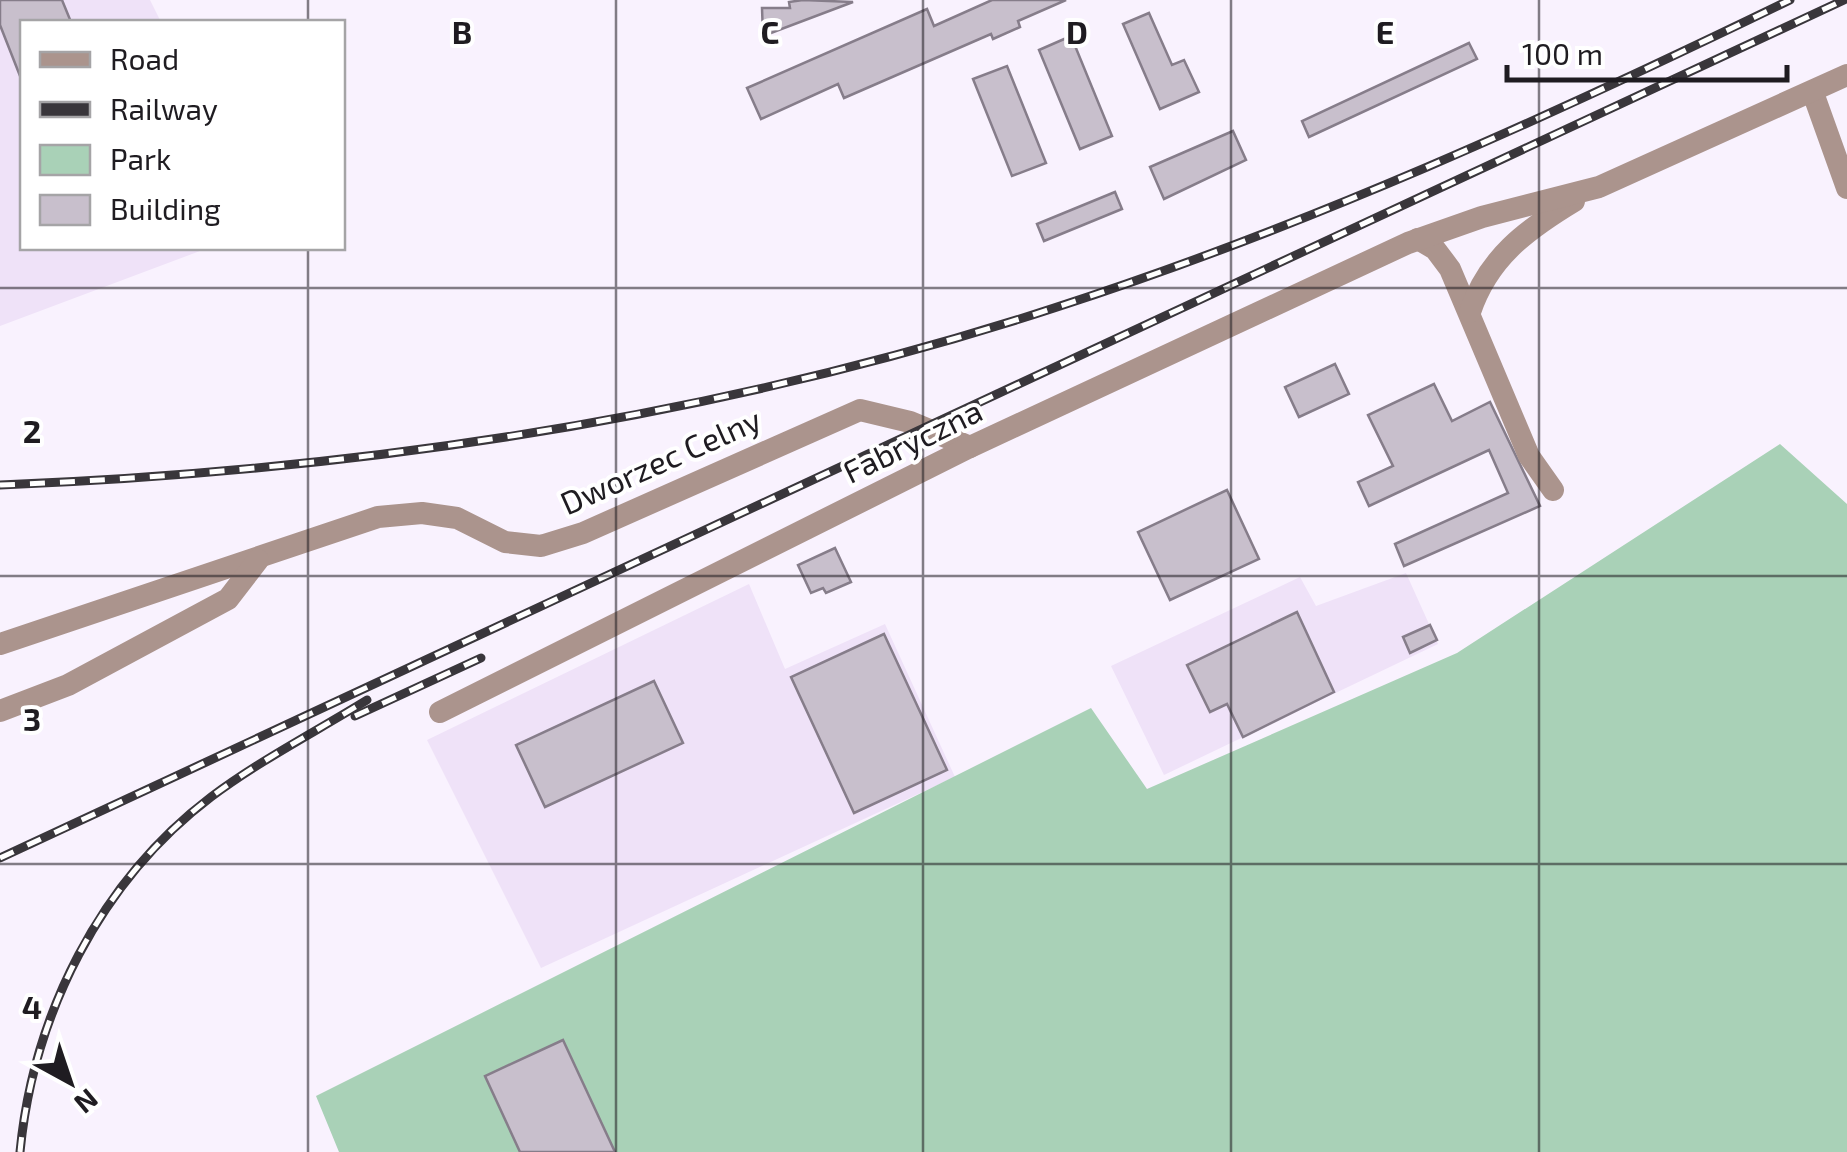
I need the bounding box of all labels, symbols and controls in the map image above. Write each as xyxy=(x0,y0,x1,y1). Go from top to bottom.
text: B xyxy=(452,12,472,50)
text: C xyxy=(761,12,779,50)
text: D xyxy=(1066,12,1088,50)
text: E xyxy=(1376,12,1394,50)
legend xyxy=(20,20,345,250)
scale bar xyxy=(1507,20,1787,82)
text: 100 m xyxy=(1522,35,1603,71)
text: Road xyxy=(110,40,179,76)
text: Railway xyxy=(110,90,218,126)
text: Park xyxy=(110,140,171,176)
text: Building xyxy=(110,190,221,226)
street label: Fabryczna xyxy=(836,390,988,490)
street label: Dworzec Celny xyxy=(554,399,766,521)
text: 2 xyxy=(23,411,41,449)
text: 3 xyxy=(23,699,41,737)
text: 4 xyxy=(22,987,42,1025)
north arrow xyxy=(20,1032,120,1132)
text: N xyxy=(68,1082,105,1121)

